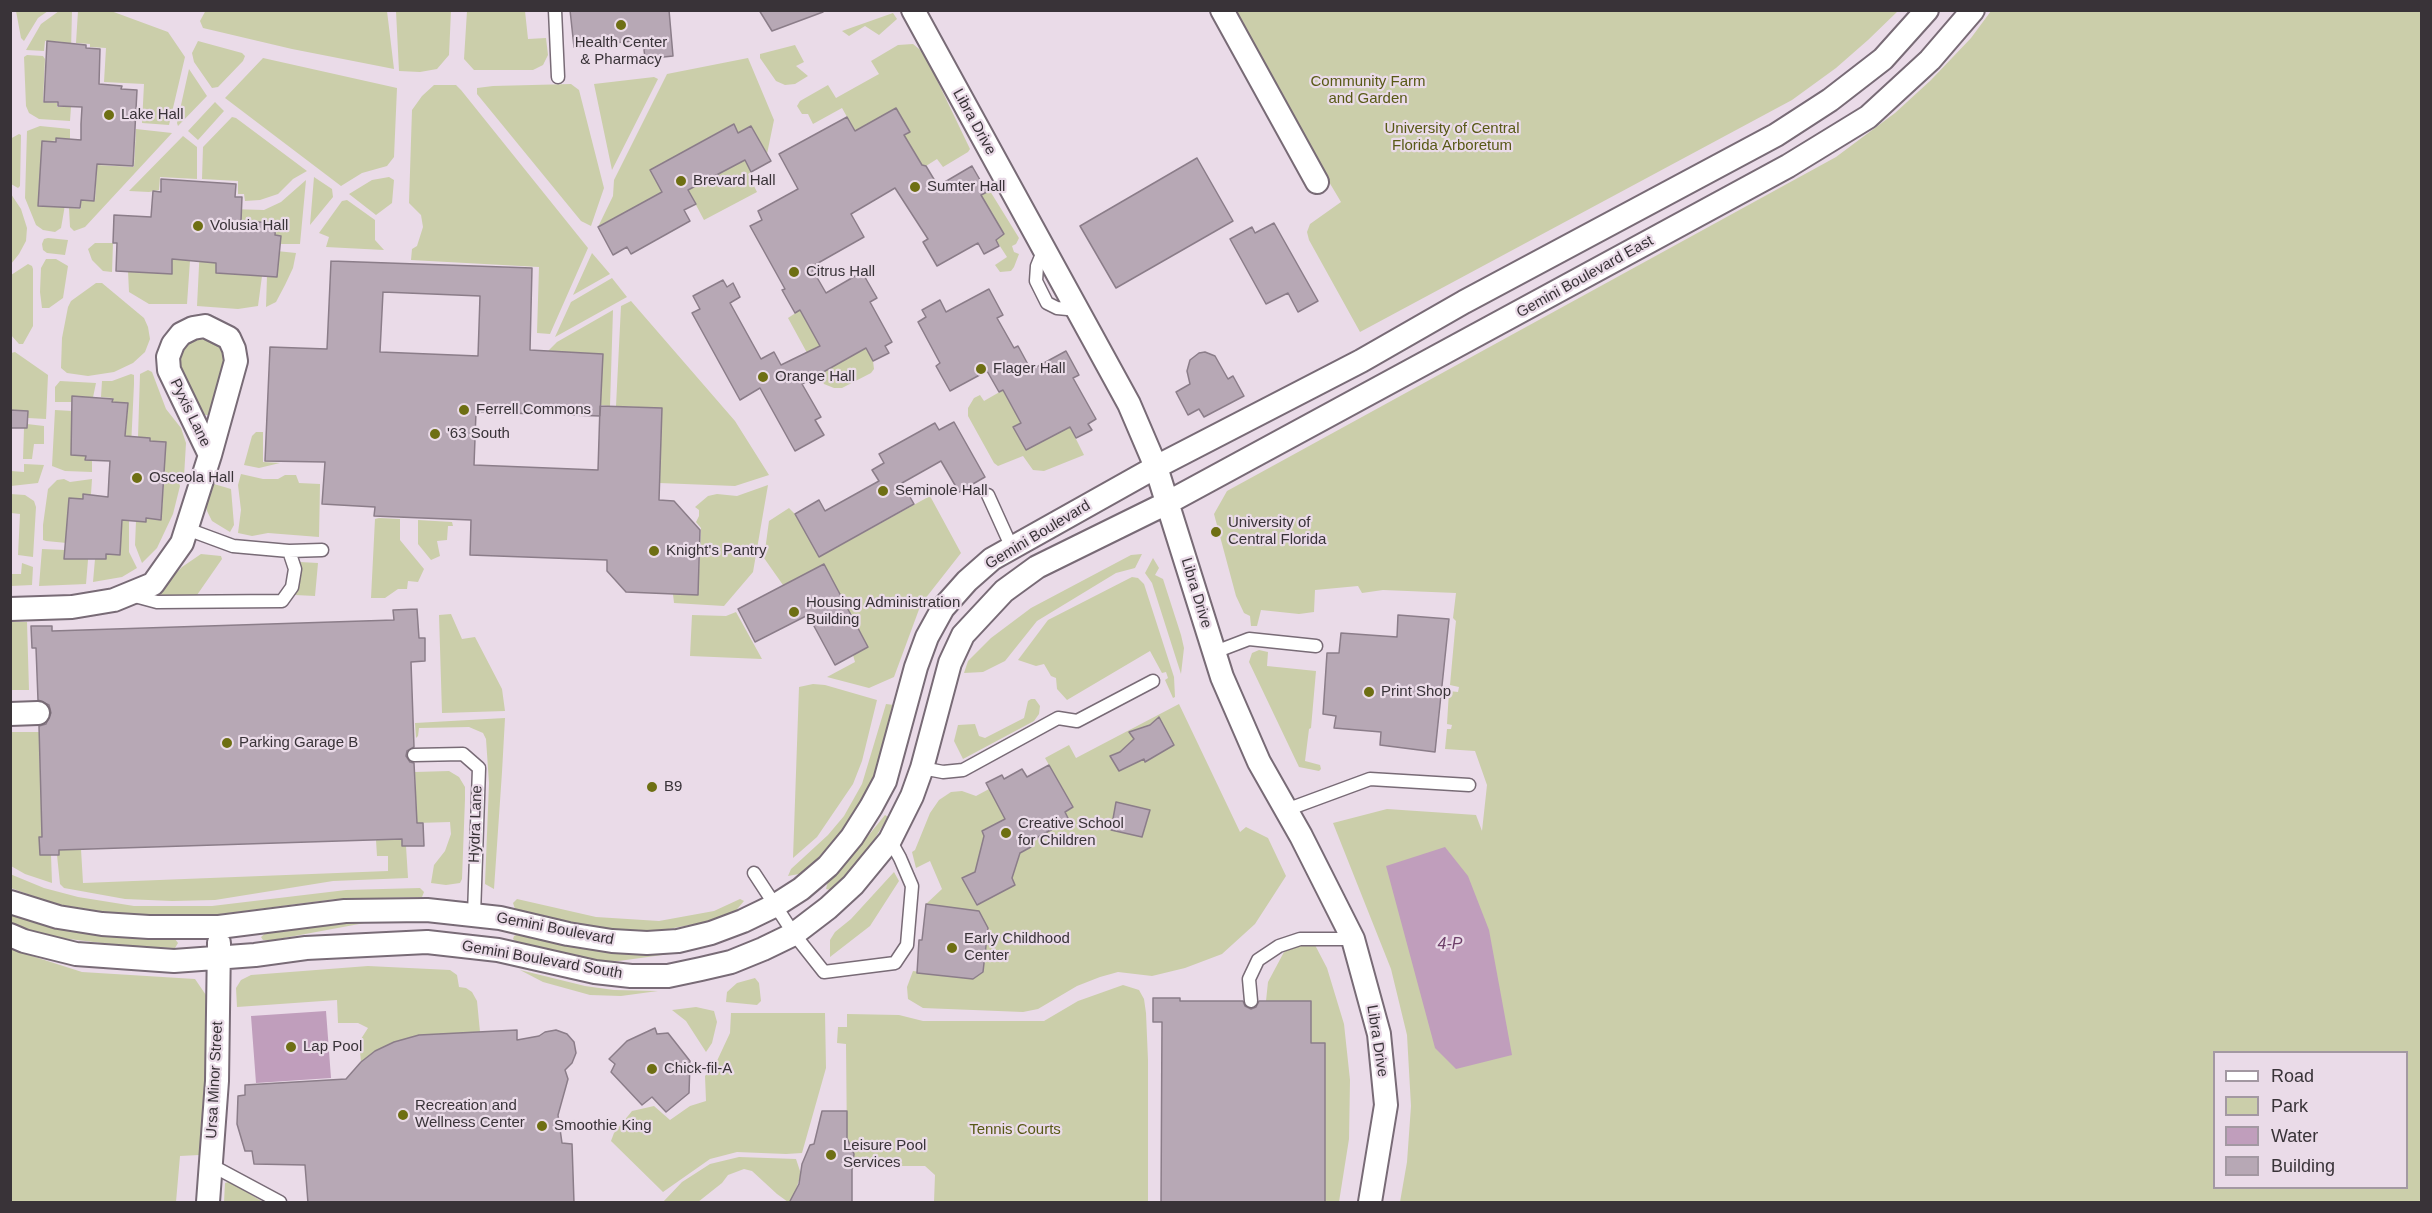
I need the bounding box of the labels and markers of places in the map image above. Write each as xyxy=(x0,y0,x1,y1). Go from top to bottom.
marker: Health Center & Pharmacy xyxy=(614,18,628,32)
place label: Health Center & Pharmacy xyxy=(575,34,667,69)
place label: Lake Hall xyxy=(121,106,184,124)
marker: Lake Hall xyxy=(102,108,116,122)
place label: Brevard Hall xyxy=(693,172,776,190)
marker: Brevard Hall xyxy=(674,174,688,188)
place label: Sumter Hall xyxy=(927,178,1005,196)
marker: Sumter Hall xyxy=(908,180,922,194)
place label: Volusia Hall xyxy=(210,217,288,235)
marker: Volusia Hall xyxy=(191,219,205,233)
place label: Citrus Hall xyxy=(806,263,875,281)
marker: Citrus Hall xyxy=(787,265,801,279)
place label: Flager Hall xyxy=(993,360,1066,378)
marker: Flager Hall xyxy=(974,362,988,376)
place label: Orange Hall xyxy=(775,368,855,386)
marker: Orange Hall xyxy=(756,370,770,384)
place label: Ferrell Commons xyxy=(476,401,591,419)
marker: Ferrell Commons xyxy=(457,403,471,417)
place label: '63 South xyxy=(447,425,510,443)
marker: '63 South xyxy=(428,427,442,441)
place label: Osceola Hall xyxy=(149,469,234,487)
marker: Osceola Hall xyxy=(130,471,144,485)
place label: Seminole Hall xyxy=(895,482,988,500)
marker: Seminole Hall xyxy=(876,484,890,498)
place label: University of Central Florida xyxy=(1228,514,1326,549)
marker: University of Central Florida xyxy=(1209,525,1223,539)
place label: Knight's Pantry xyxy=(666,542,766,560)
marker: Knight's Pantry xyxy=(647,544,661,558)
place label: Housing Administration Building xyxy=(806,594,960,629)
marker: Housing Administration Building xyxy=(787,605,801,619)
place label: Print Shop xyxy=(1381,683,1451,701)
marker: Print Shop xyxy=(1362,685,1376,699)
place label: Parking Garage B xyxy=(239,734,358,752)
marker: Parking Garage B xyxy=(220,736,234,750)
place label: B9 xyxy=(664,778,682,796)
marker: B9 xyxy=(645,780,659,794)
place label: Creative School for Children xyxy=(1018,815,1124,850)
marker: Creative School for Children xyxy=(999,826,1013,840)
place label: Early Childhood Center xyxy=(964,930,1070,965)
marker: Early Childhood Center xyxy=(945,941,959,955)
place label: Lap Pool xyxy=(303,1038,362,1056)
marker: Lap Pool xyxy=(284,1040,298,1054)
place label: Chick-fil-A xyxy=(664,1060,732,1078)
marker: Chick-fil-A xyxy=(645,1062,659,1076)
place label: Recreation and Wellness Center xyxy=(415,1097,525,1132)
marker: Recreation and Wellness Center xyxy=(396,1108,410,1122)
place label: Smoothie King xyxy=(554,1117,652,1135)
marker: Smoothie King xyxy=(535,1119,549,1133)
place label: Leisure Pool Services xyxy=(843,1137,926,1172)
marker: Leisure Pool Services xyxy=(824,1148,838,1162)

